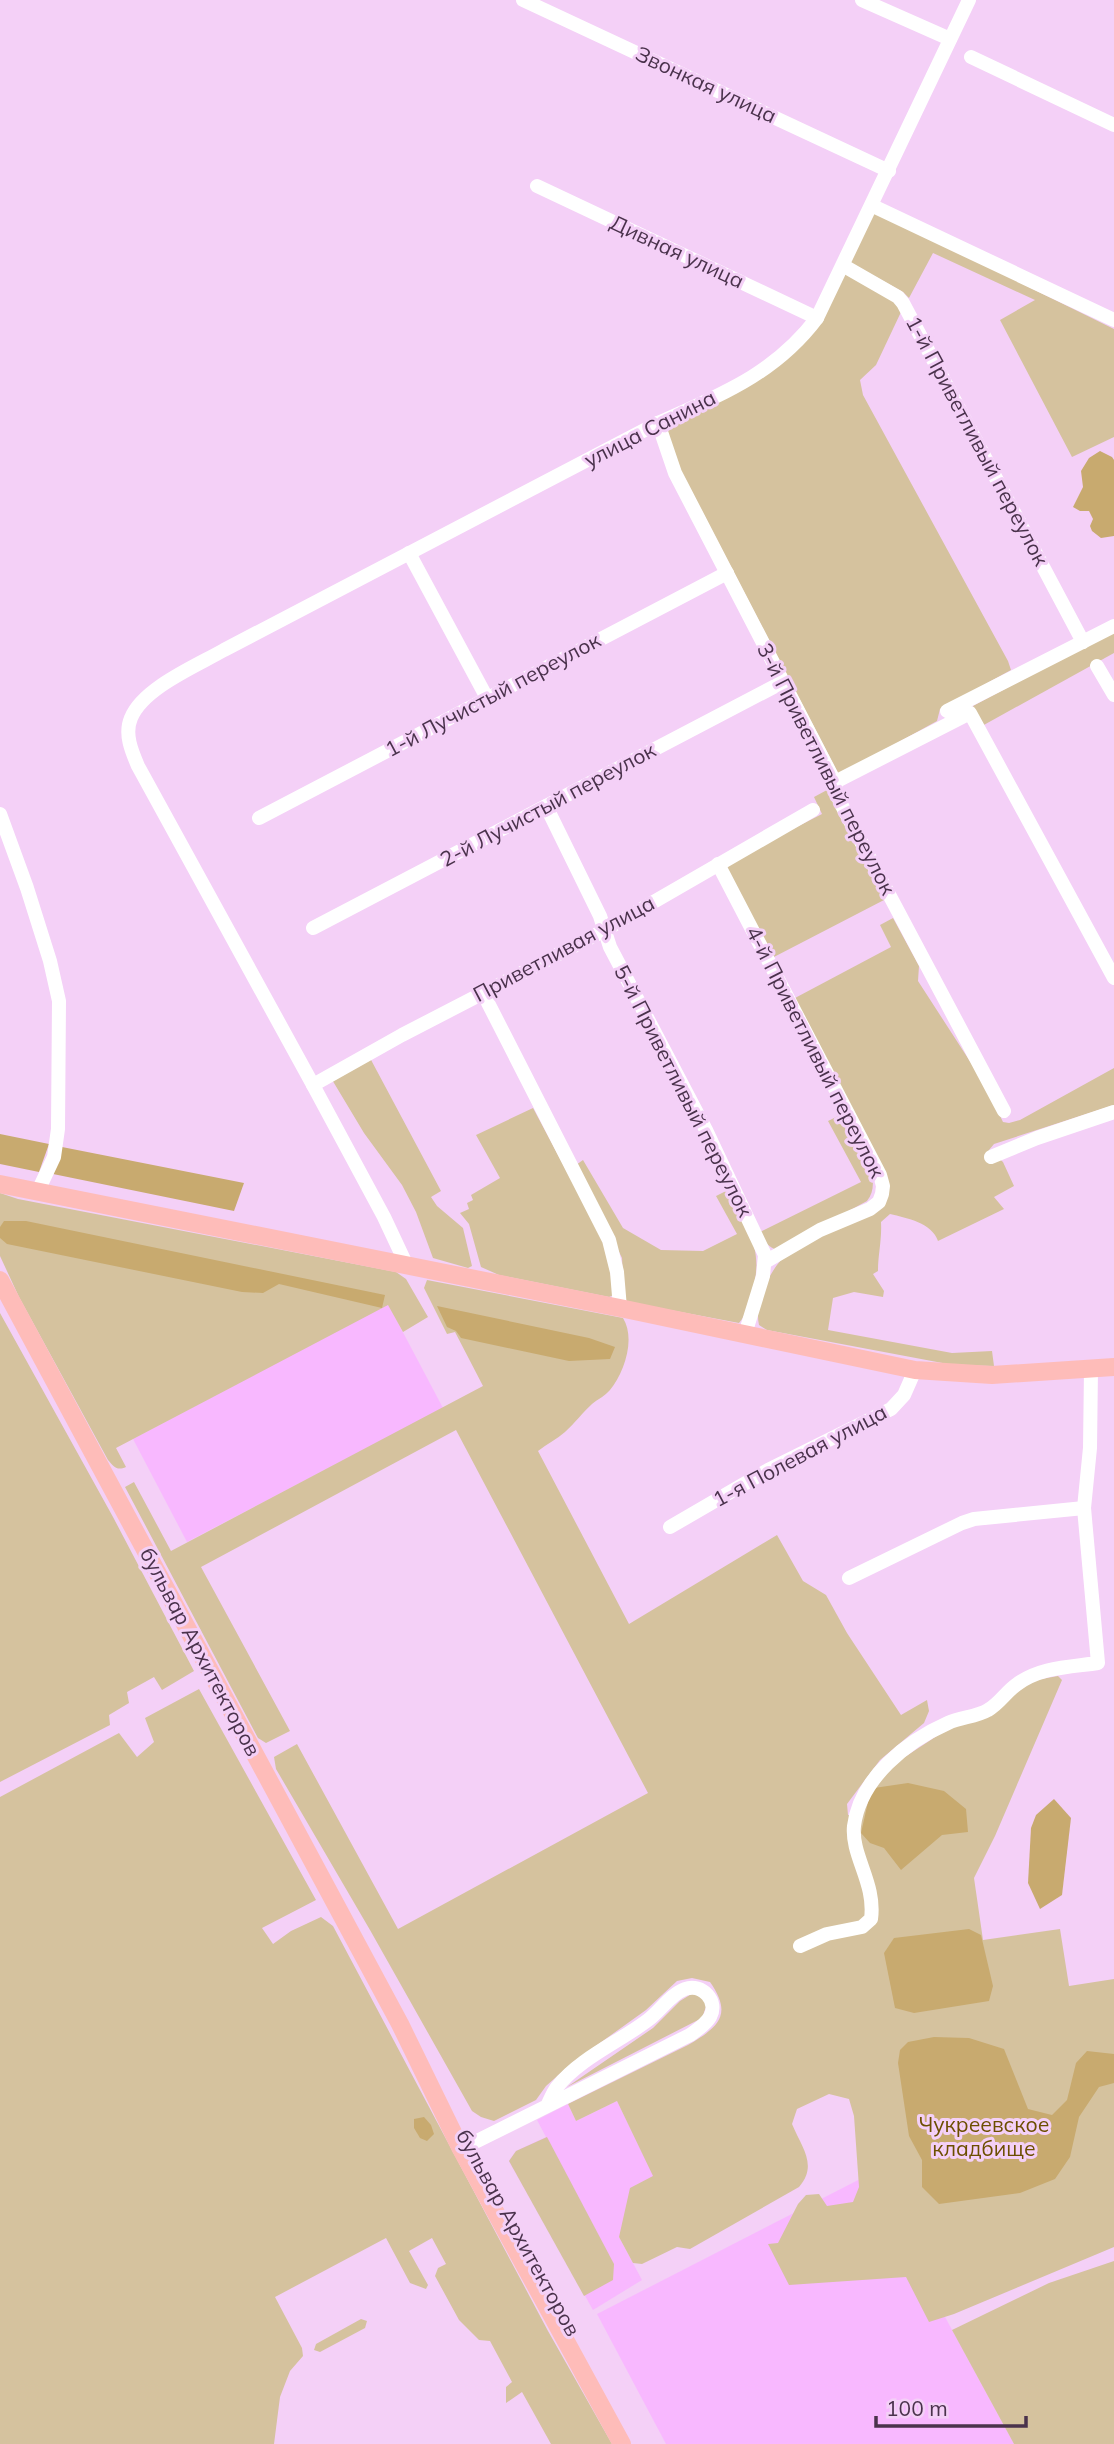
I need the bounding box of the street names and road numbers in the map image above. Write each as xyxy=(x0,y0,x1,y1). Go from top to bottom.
street label: Звонкая улица xyxy=(632,40,781,128)
street label: Дивная улица xyxy=(606,209,748,293)
street label: 1-й Приветливый переулок xyxy=(901,311,1055,570)
street label: улица Санина xyxy=(579,384,720,472)
street label: 1-й Лучистый переулок xyxy=(380,626,605,762)
street label: 3-й Приветливый переулок xyxy=(752,638,902,899)
street label: 2-й Лучистый переулок xyxy=(435,736,660,872)
street label: Приветливая улица xyxy=(468,889,659,1007)
street label: 4-й Приветливый переулок xyxy=(741,921,891,1182)
street label: 5-й Приветливый переулок xyxy=(609,960,759,1221)
street label: 1-я Полевая улица xyxy=(708,1398,891,1512)
street label: бульвар Архитекторов xyxy=(135,1543,267,1760)
street label: бульвар Архитекторов xyxy=(451,2125,587,2340)

